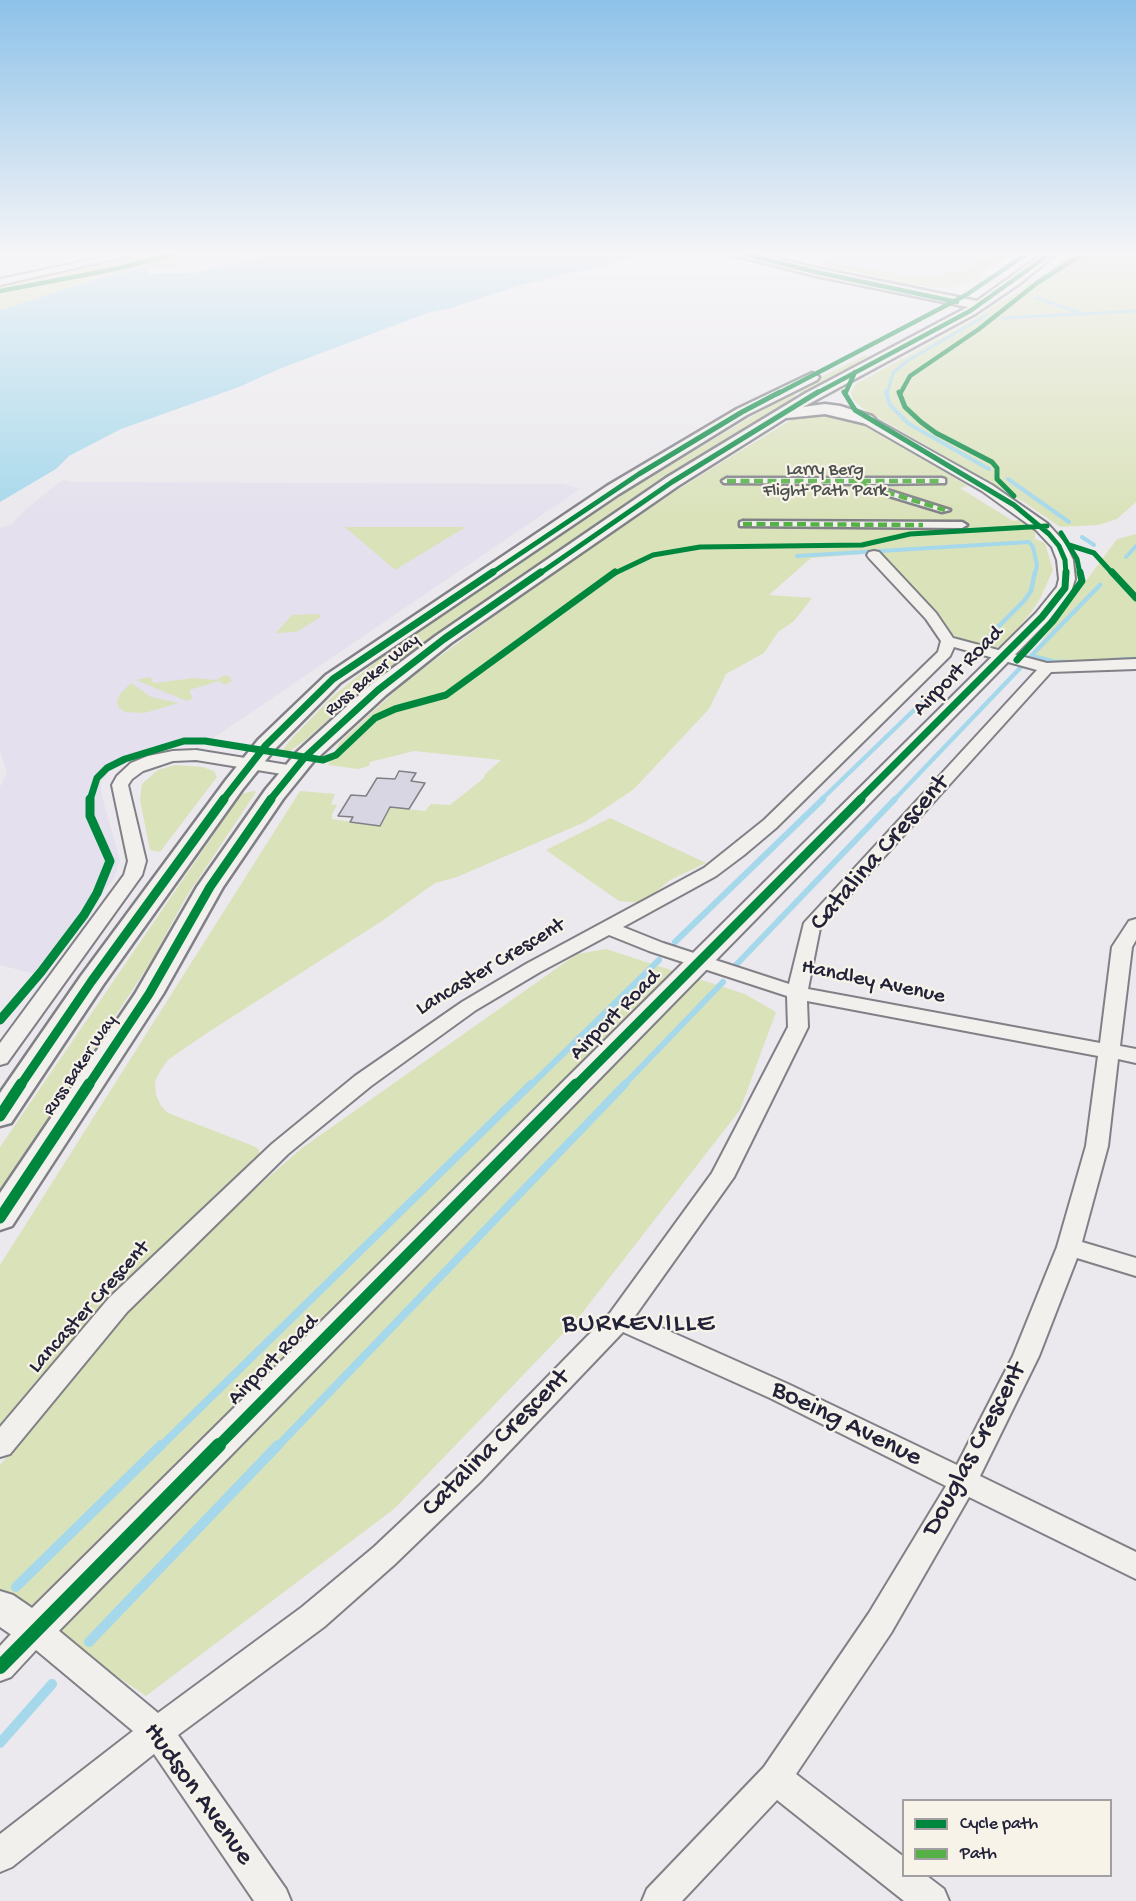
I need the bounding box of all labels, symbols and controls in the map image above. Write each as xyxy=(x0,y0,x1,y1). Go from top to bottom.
park label: Larry Berg Flight Path Park xyxy=(763,460,887,502)
street label: Airport Road xyxy=(908,621,1010,723)
street label: Russ Baker Way xyxy=(321,630,425,722)
street label: Catalina Crescent xyxy=(804,769,958,939)
street label: Lancaster Crescent xyxy=(412,913,570,1023)
street label: Handley Avenue xyxy=(799,955,947,1011)
street label: Airport Road xyxy=(565,965,667,1067)
street label: Russ Baker Way xyxy=(39,1012,123,1120)
street label: Lancaster Crescent xyxy=(24,1236,156,1380)
district label: BURKEVILLE xyxy=(562,1309,716,1343)
street label: Airport Road xyxy=(223,1310,325,1412)
street label: Douglas Crescent xyxy=(917,1358,1035,1542)
street label: Catalina Crescent xyxy=(416,1363,578,1525)
street label: Boeing Avenue xyxy=(765,1375,927,1475)
street label: Hudson Avenue xyxy=(134,1717,260,1873)
legend xyxy=(902,1799,1112,1877)
text: Cycle path xyxy=(960,1814,1038,1835)
text: Path xyxy=(960,1844,997,1865)

